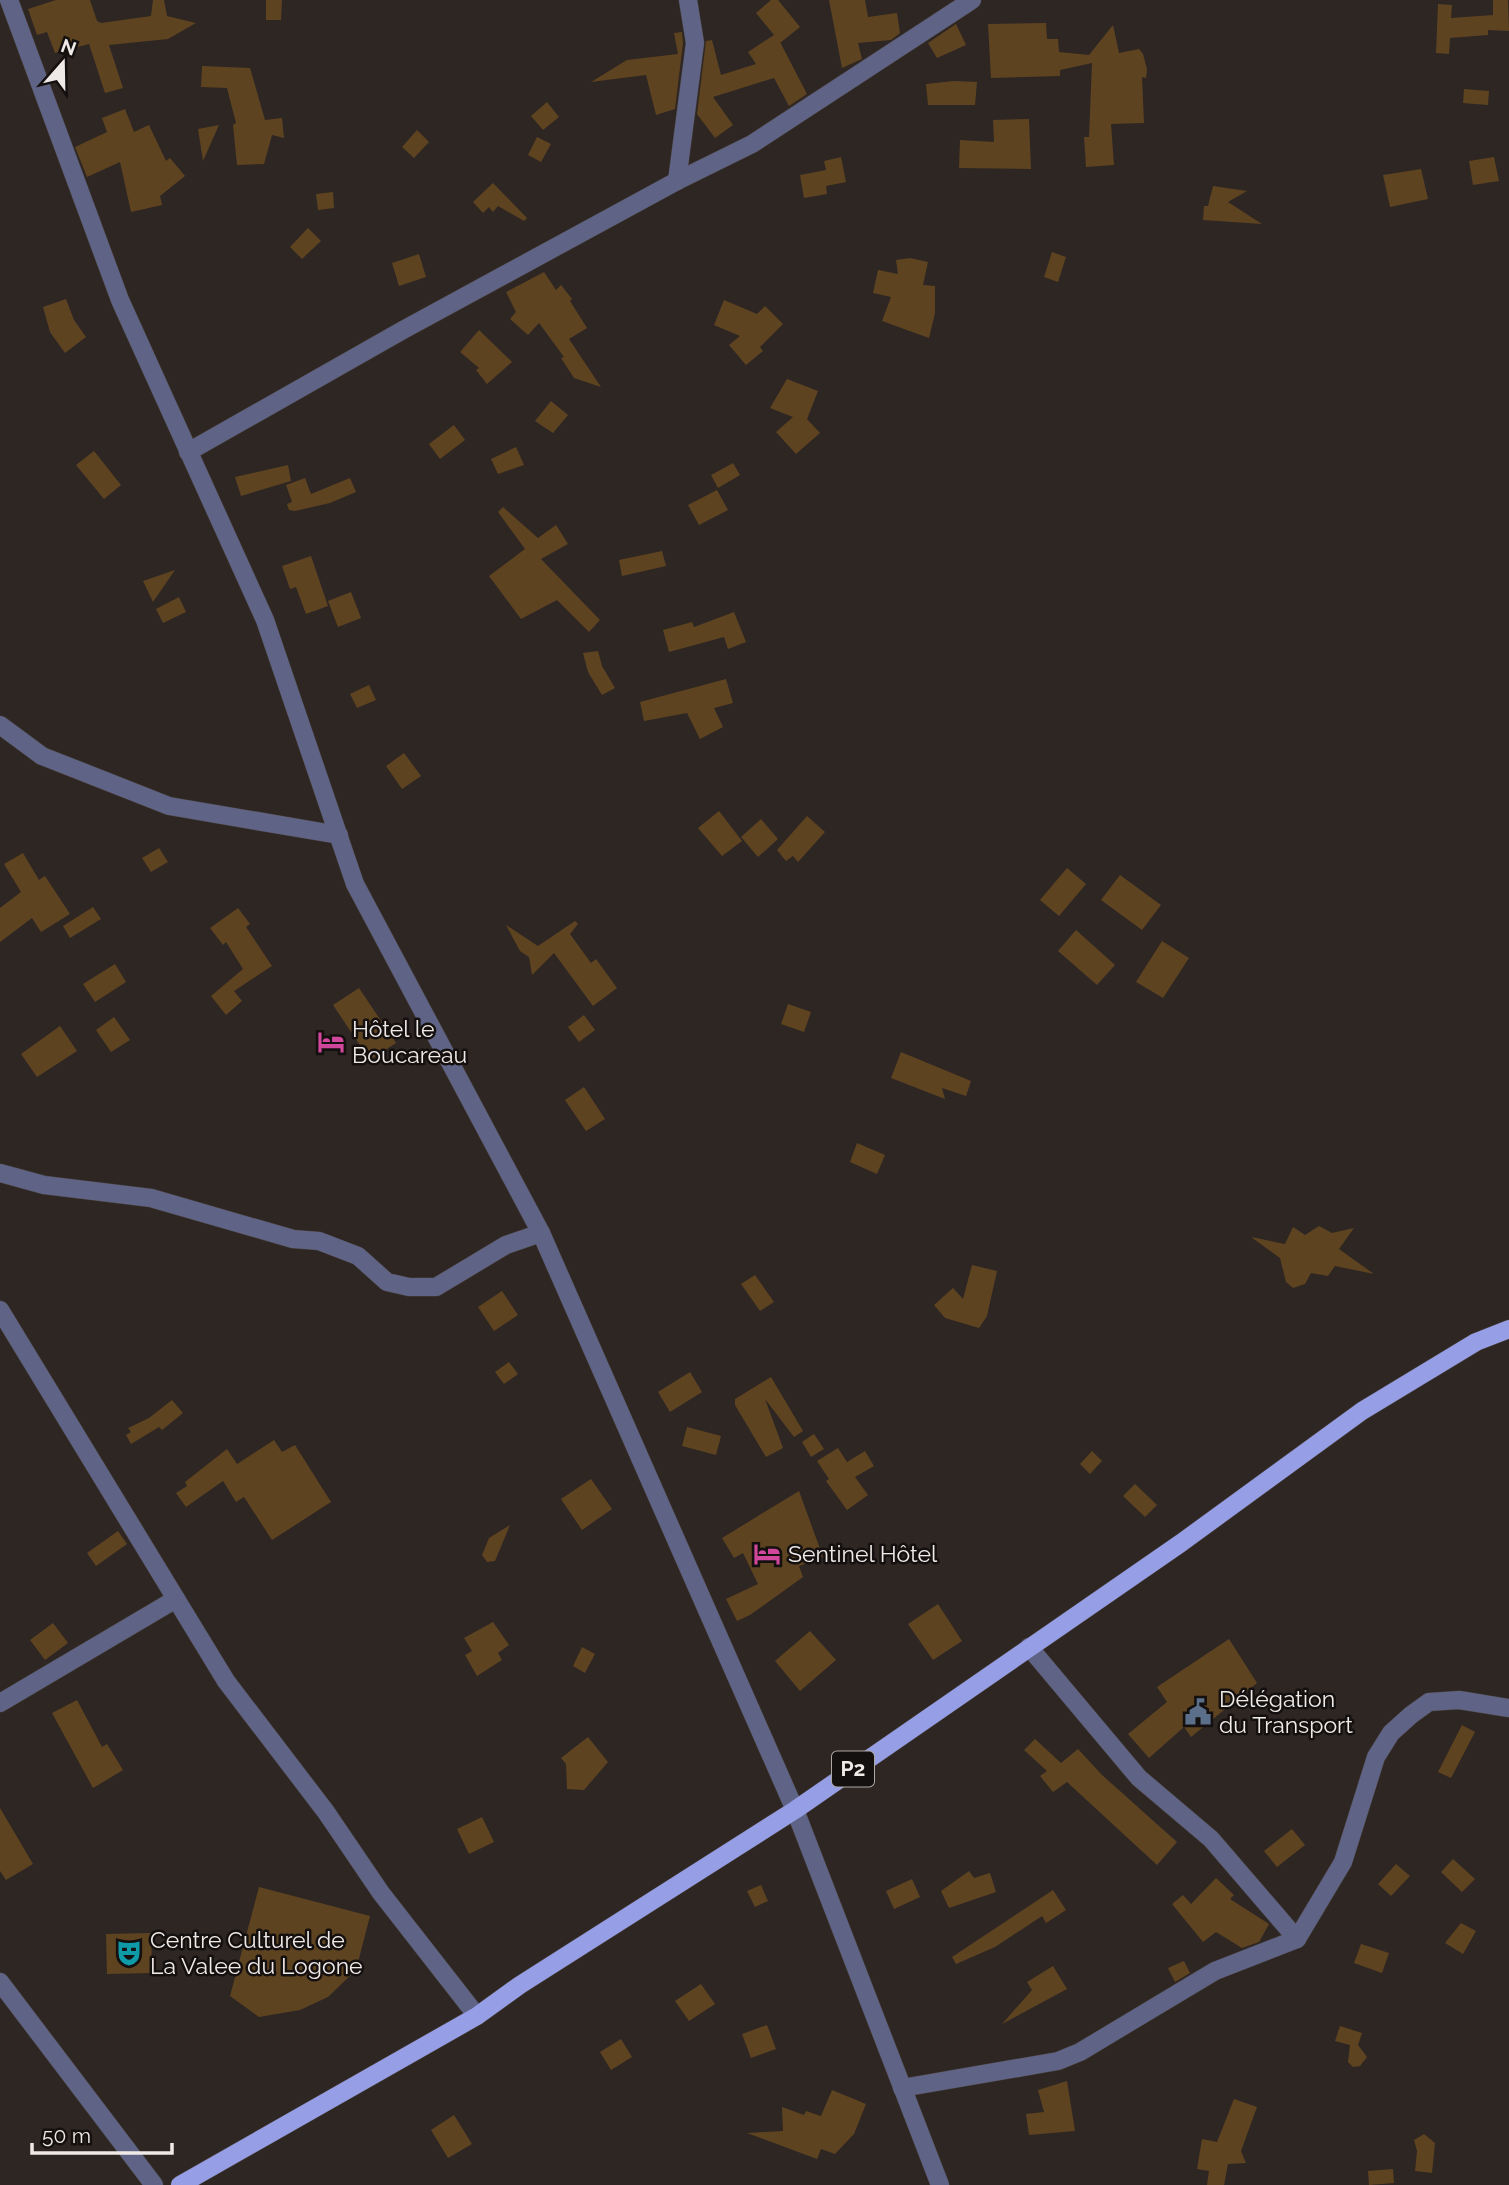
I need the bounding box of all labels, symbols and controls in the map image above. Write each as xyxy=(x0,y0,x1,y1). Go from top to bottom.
north arrow xyxy=(28,28,98,98)
text: N xyxy=(58,34,79,60)
place label: Hôtel le Boucareau xyxy=(352,1015,467,1068)
hotel icon: Hôtel le Boucareau xyxy=(316,1027,346,1057)
hotel icon: Sentinel Hôtel xyxy=(752,1539,782,1569)
place label: Sentinel Hôtel xyxy=(788,1540,938,1567)
place label: Délégation du Transport xyxy=(1219,1685,1353,1738)
public building icon: Délégation du Transport xyxy=(1183,1697,1213,1727)
road number: P2 xyxy=(832,1752,874,1786)
place label: Centre Culturel de La Valee du Logone xyxy=(150,1926,363,1979)
theatre icon: Centre Culturel de La Valee du Logone xyxy=(114,1938,144,1968)
scale bar xyxy=(32,2112,172,2156)
text: 50 m xyxy=(42,2123,91,2148)

